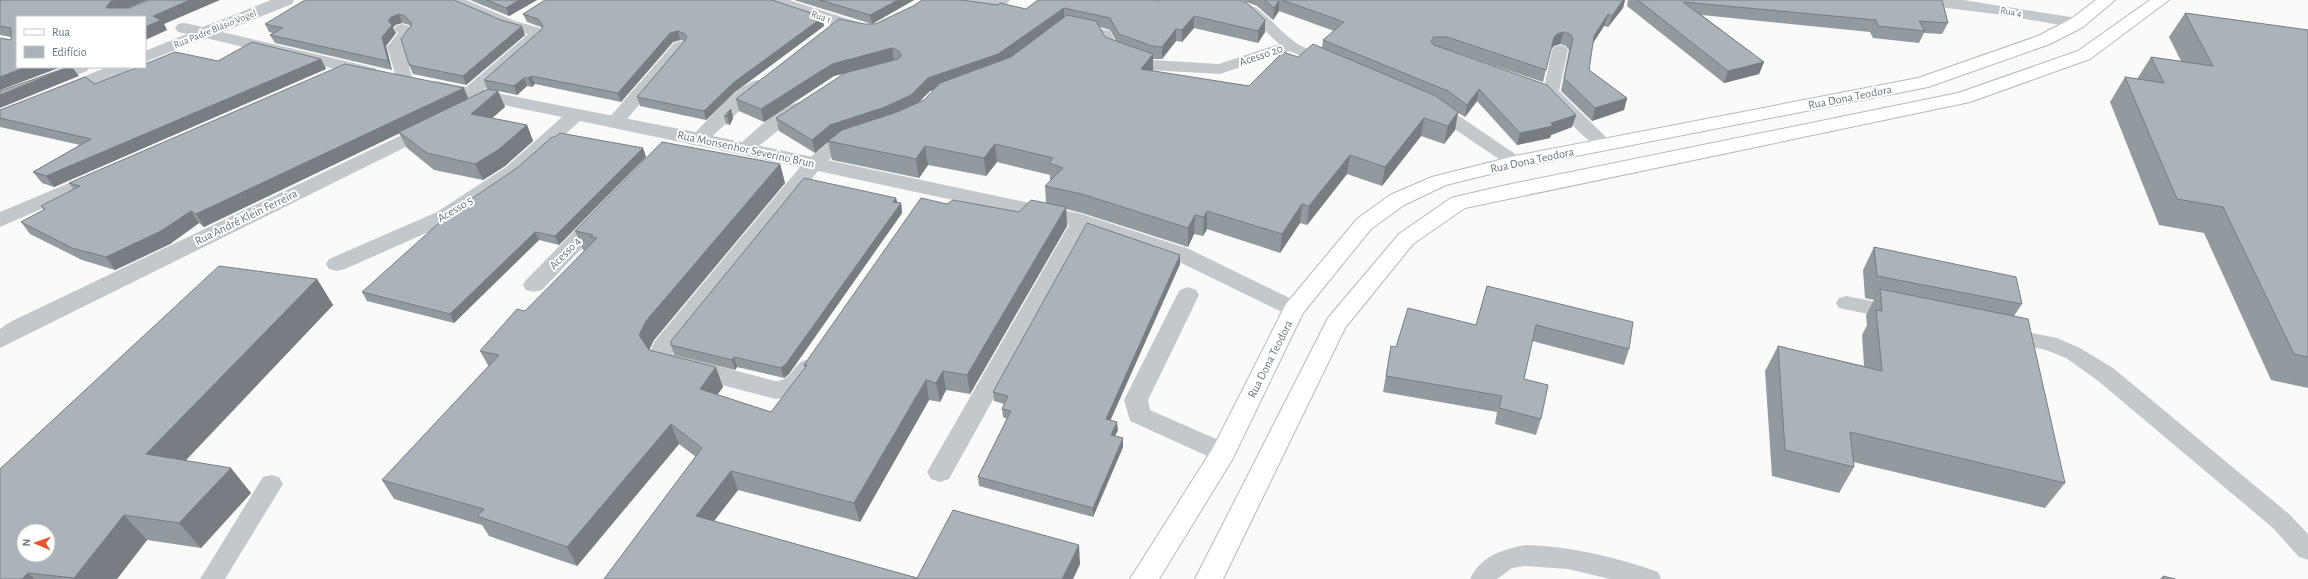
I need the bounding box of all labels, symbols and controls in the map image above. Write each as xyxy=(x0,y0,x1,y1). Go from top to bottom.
street label: Rua 4 xyxy=(2000,5,2023,19)
street label: Rua Padre Blásio Vogel xyxy=(172,8,258,50)
street label: Rua 1 xyxy=(810,9,832,25)
legend xyxy=(16,16,146,68)
text: Rua xyxy=(52,26,71,38)
street label: Acesso 20 xyxy=(1238,42,1284,68)
text: Edifício xyxy=(52,46,87,58)
street label: Rua Dona Teodora xyxy=(1807,83,1893,111)
street label: Rua Monsenhor Severino Brun xyxy=(676,129,816,169)
street label: Rua Dona Teodora xyxy=(1489,145,1575,175)
street label: Rua André Klein Ferreira xyxy=(193,187,300,247)
street label: Acesso 5 xyxy=(435,194,475,224)
street label: Acesso 4 xyxy=(547,235,583,271)
street label: Rua Dona Teodora xyxy=(1245,318,1295,400)
north arrow xyxy=(16,523,56,563)
text: N xyxy=(21,539,32,547)

